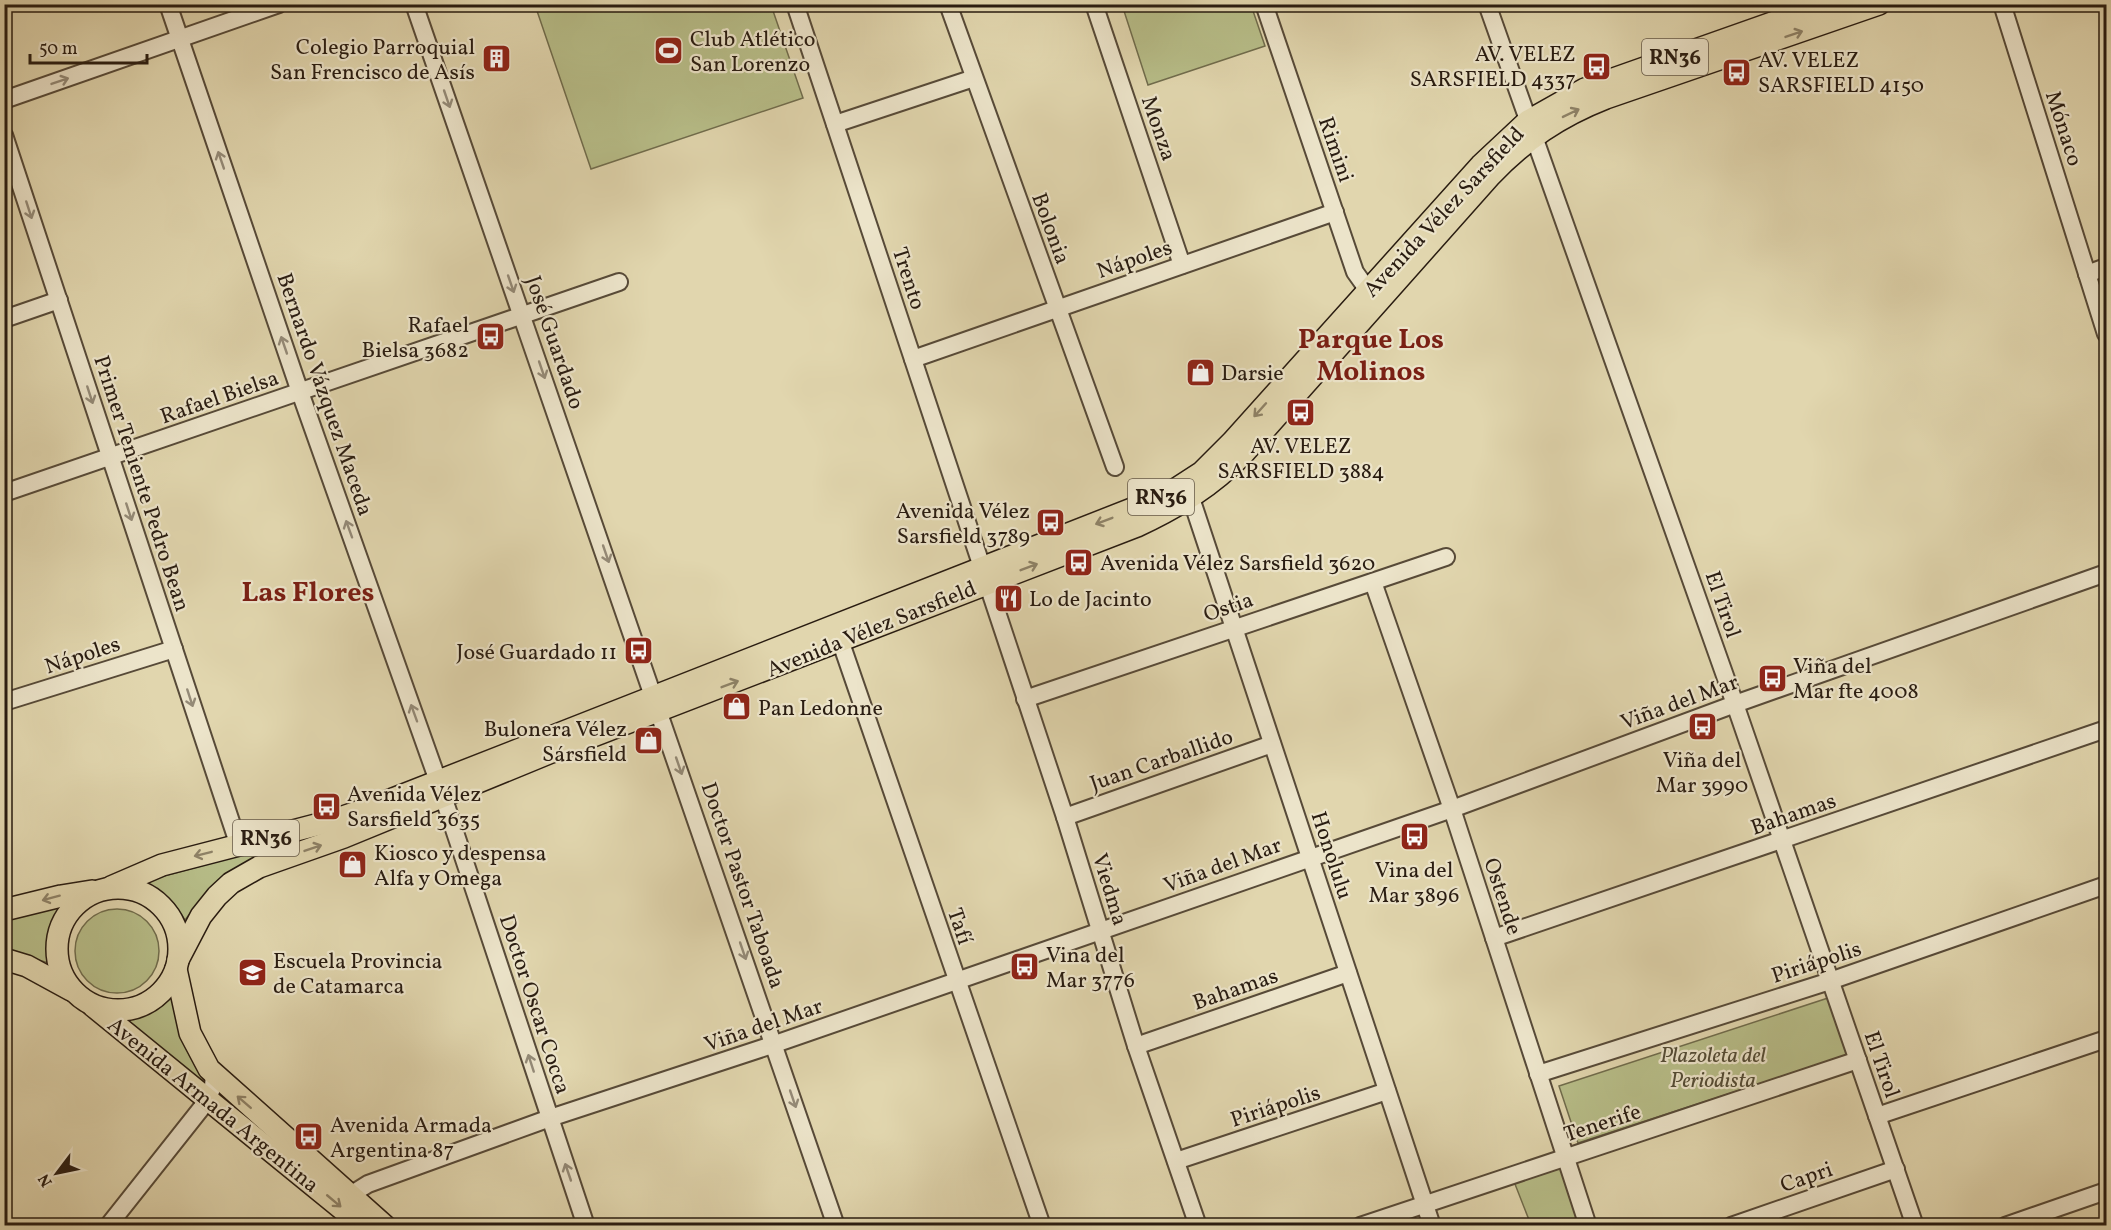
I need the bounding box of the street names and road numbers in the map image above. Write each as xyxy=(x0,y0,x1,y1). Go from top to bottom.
road number: RN36 xyxy=(1642,39,1708,75)
street label: Mónaco xyxy=(2036,87,2089,170)
street label: Monza xyxy=(1132,92,1183,166)
street label: Rimini xyxy=(1309,113,1360,187)
street label: Avenida Vélez Sarsfield xyxy=(1357,120,1532,305)
street label: Bolonia xyxy=(1022,189,1077,269)
street label: Nápoles xyxy=(1093,233,1177,288)
street label: Trento xyxy=(883,244,932,314)
street label: Bernardo Vázquez Maceda xyxy=(267,269,380,520)
street label: José Guardado xyxy=(516,272,591,414)
street label: Primer Teniente Pedro Bean xyxy=(85,352,197,616)
street label: Rafael Bielsa xyxy=(156,364,283,433)
road number: RN36 xyxy=(1128,479,1194,515)
street label: El Tirol xyxy=(1696,567,1748,643)
street label: Avenida Vélez Sarsfield xyxy=(762,574,981,687)
street label: Ostia xyxy=(1200,585,1258,631)
street label: Nápoles xyxy=(41,630,125,683)
street label: Viña del Mar xyxy=(1616,668,1743,739)
street label: Juan Carballido xyxy=(1086,722,1238,800)
street label: Doctor Pastor Taboada xyxy=(692,779,792,993)
street label: Bahamas xyxy=(1747,786,1841,844)
street label: Honolulu xyxy=(1302,808,1359,904)
road number: RN36 xyxy=(233,820,299,856)
street label: Viña del Mar xyxy=(1159,831,1286,902)
street label: Viedma xyxy=(1083,850,1134,930)
street label: Ostende xyxy=(1475,854,1529,939)
street label: Tafí xyxy=(938,904,979,950)
street label: Doctor Oscar Cocca xyxy=(490,911,577,1099)
street label: Piriápolis xyxy=(1768,934,1866,992)
street label: Bahamas xyxy=(1189,961,1283,1019)
street label: Viña del Mar xyxy=(700,992,827,1061)
street label: Avenida Armada Argentina xyxy=(100,1011,325,1201)
street label: El Tirol xyxy=(1855,1027,1907,1103)
street label: Piriápolis xyxy=(1227,1078,1325,1136)
street label: Tenerife xyxy=(1560,1097,1645,1151)
street label: Capri xyxy=(1776,1155,1837,1202)

